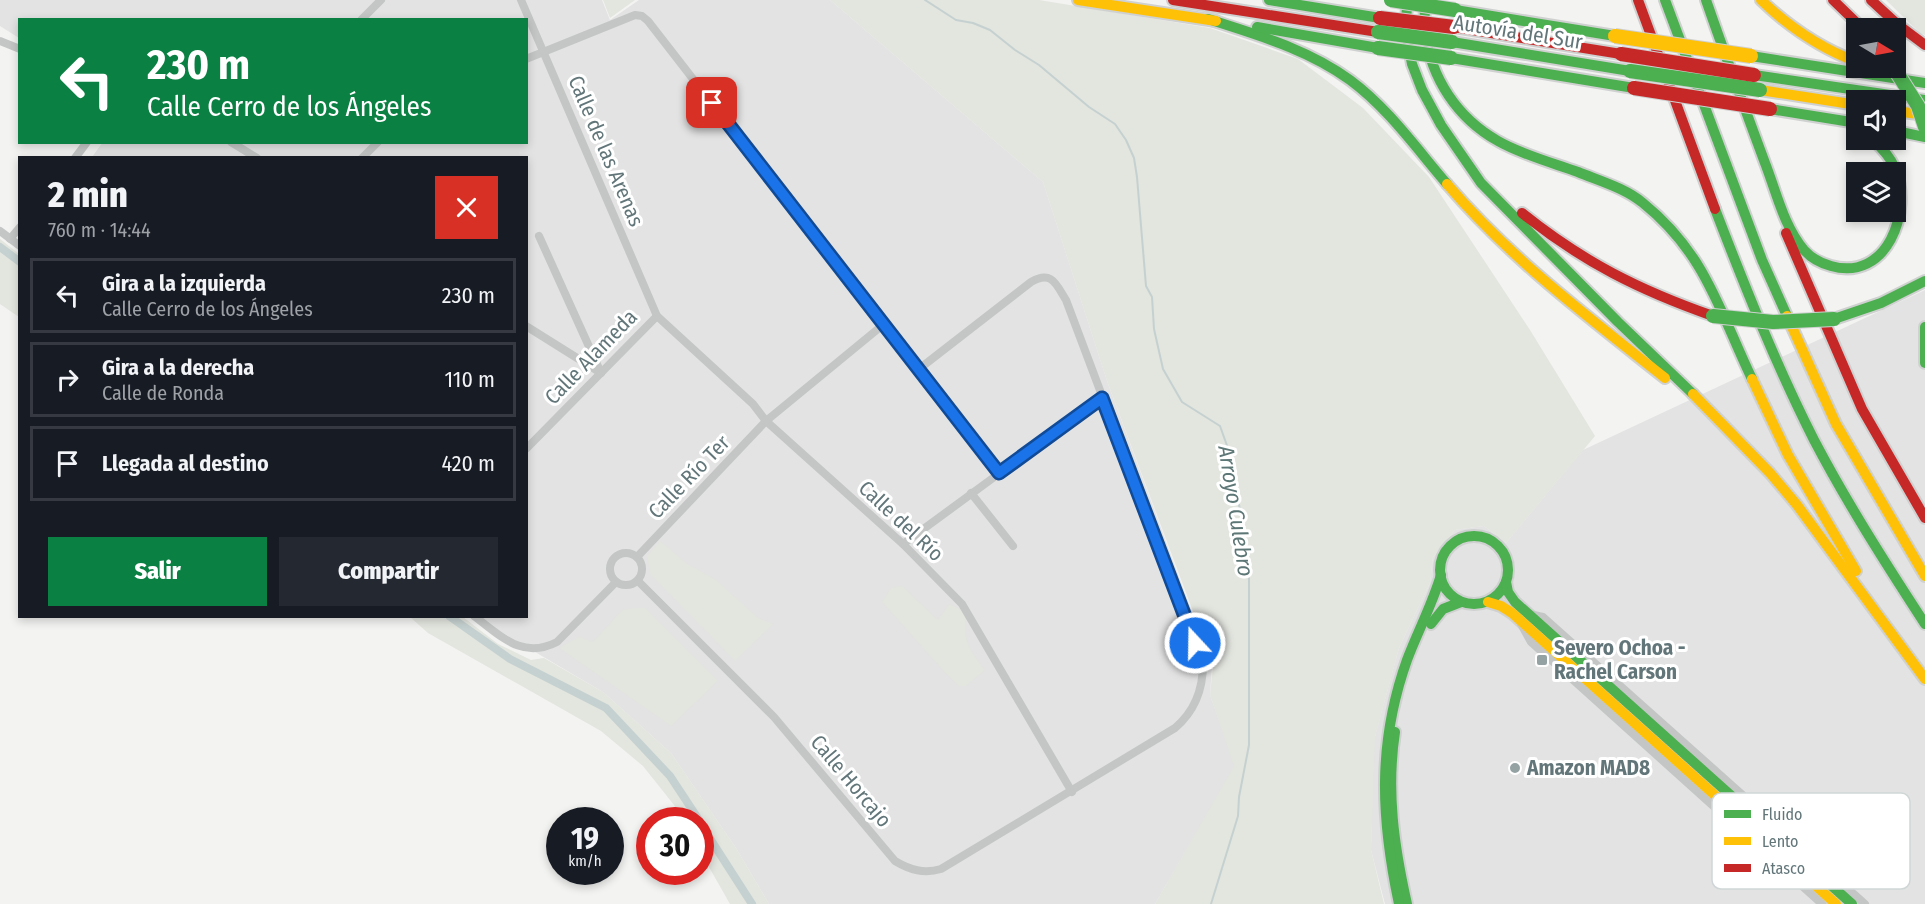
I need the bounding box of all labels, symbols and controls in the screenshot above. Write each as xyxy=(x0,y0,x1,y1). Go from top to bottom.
street label: Autovía del Sur xyxy=(1452,9,1585,55)
north arrow xyxy=(1846,18,1906,78)
map controls xyxy=(1846,18,1906,222)
text: 230 m xyxy=(147,40,250,90)
icon: left xyxy=(48,42,126,120)
street label: Calle de las Arenas xyxy=(563,72,649,230)
pin xyxy=(686,77,737,128)
icon: arrive xyxy=(695,86,728,119)
button: sound xyxy=(1846,90,1906,150)
text: Calle Cerro de los Ángeles xyxy=(147,91,431,123)
button: layers xyxy=(1846,162,1906,222)
text: 2 min xyxy=(48,173,128,217)
button: close xyxy=(435,176,498,239)
text: 760 m · 14:44 xyxy=(48,218,151,242)
text: Gira a la izquierda xyxy=(102,270,266,297)
icon: left xyxy=(51,279,84,312)
text: 230 m xyxy=(442,282,495,309)
text: Calle Cerro de los Ángeles xyxy=(102,297,313,321)
street label: Calle Alameda xyxy=(539,304,643,410)
text: Gira a la derecha xyxy=(102,354,254,381)
icon: right xyxy=(51,363,84,396)
text: 110 m xyxy=(445,366,495,393)
text: Calle de Ronda xyxy=(102,381,224,405)
street label: Calle Río Ter xyxy=(643,429,736,524)
water label: Arroyo Culebro xyxy=(1212,443,1260,578)
icon: arrive xyxy=(51,447,84,480)
text: Llegada al destino xyxy=(102,450,269,477)
text: 420 m xyxy=(441,450,495,477)
street label: Calle del Río xyxy=(853,475,949,567)
button: Salir xyxy=(48,537,267,606)
button: Compartir xyxy=(279,537,498,606)
position arrow xyxy=(1163,611,1227,675)
place label: Severo Ochoa - Rachel Carson xyxy=(1554,635,1686,685)
marker: Severo Ochoa - Rachel Carson xyxy=(1535,653,1549,667)
street label: Calle Horcajo xyxy=(805,730,897,832)
place label: Amazon MAD8 xyxy=(1526,755,1650,781)
marker: Amazon MAD8 xyxy=(1508,761,1522,775)
legend xyxy=(1712,793,1910,889)
text: Fluido xyxy=(1762,805,1802,824)
speed limit sign: 30 xyxy=(636,807,714,885)
text: 19 xyxy=(571,821,599,857)
text: Lento xyxy=(1762,832,1798,851)
text: km/h xyxy=(568,852,602,870)
text: Atasco xyxy=(1762,859,1805,878)

